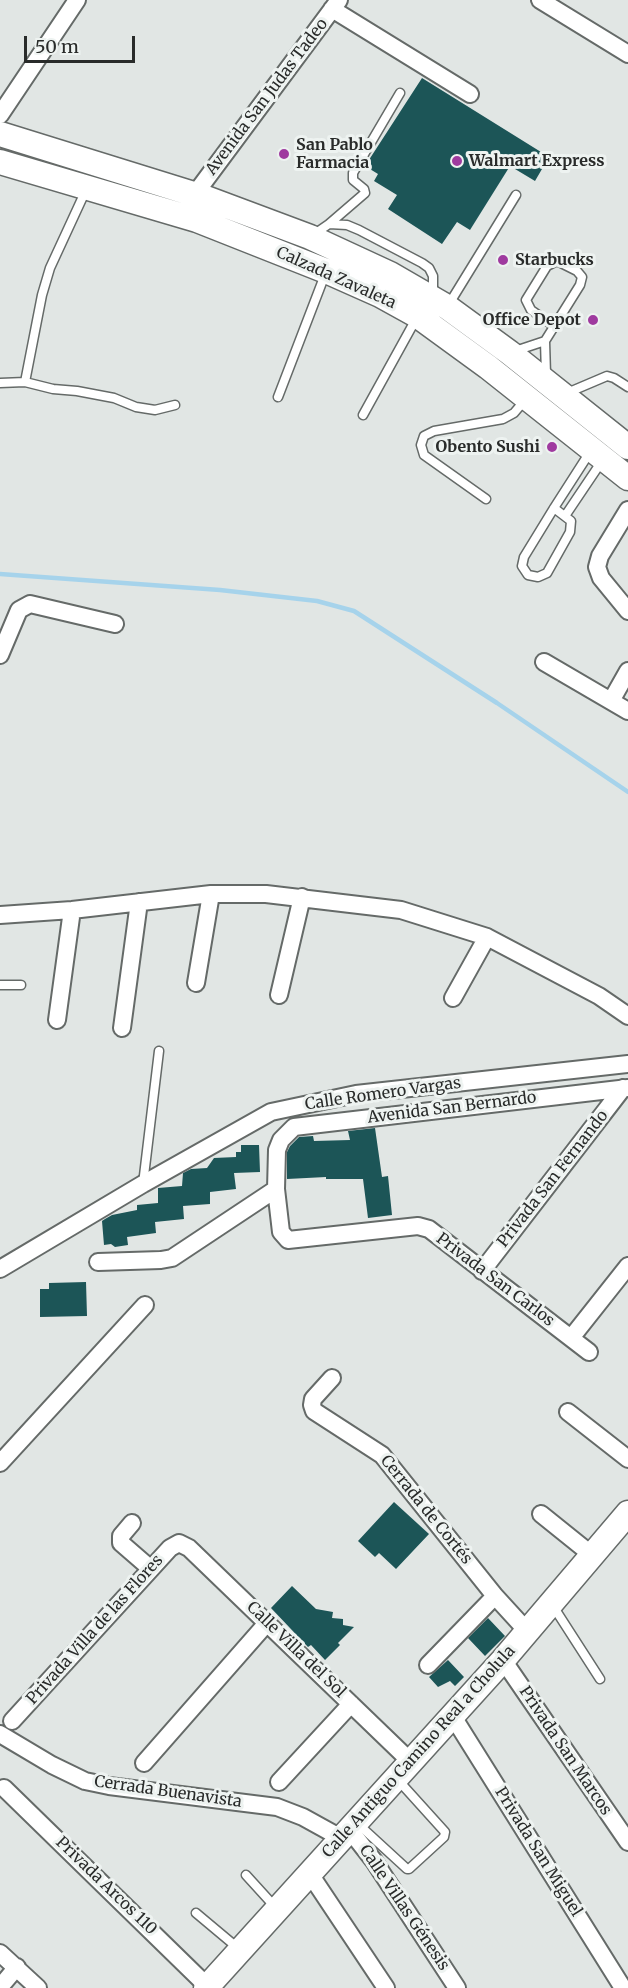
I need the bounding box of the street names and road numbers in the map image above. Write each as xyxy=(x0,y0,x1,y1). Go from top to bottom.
street label: Avenida San Judas Tadeo xyxy=(202,15,332,179)
street label: Calzada Zavaleta xyxy=(273,243,399,313)
street label: Calle Romero Vargas xyxy=(304,1074,462,1114)
street label: Avenida San Bernardo xyxy=(367,1088,537,1128)
street label: Privada San Fernando xyxy=(494,1107,612,1251)
street label: Privada San Carlos xyxy=(432,1229,558,1331)
street label: Cerrada de Cortés xyxy=(376,1452,476,1568)
street label: Privada Villa de las Flores xyxy=(23,1551,167,1709)
street label: Calle Villa del Sol xyxy=(243,1598,349,1702)
street label: Calle Antiguo Camino Real a Cholula xyxy=(319,1642,519,1862)
street label: Privada San Marcos xyxy=(515,1683,615,1819)
street label: Cerrada Buenavista xyxy=(93,1772,243,1812)
street label: Privada San Miguel xyxy=(490,1784,586,1920)
street label: Privada Arcos 110 xyxy=(52,1833,160,1939)
street label: Calle Villas Génesis xyxy=(355,1842,453,1974)

